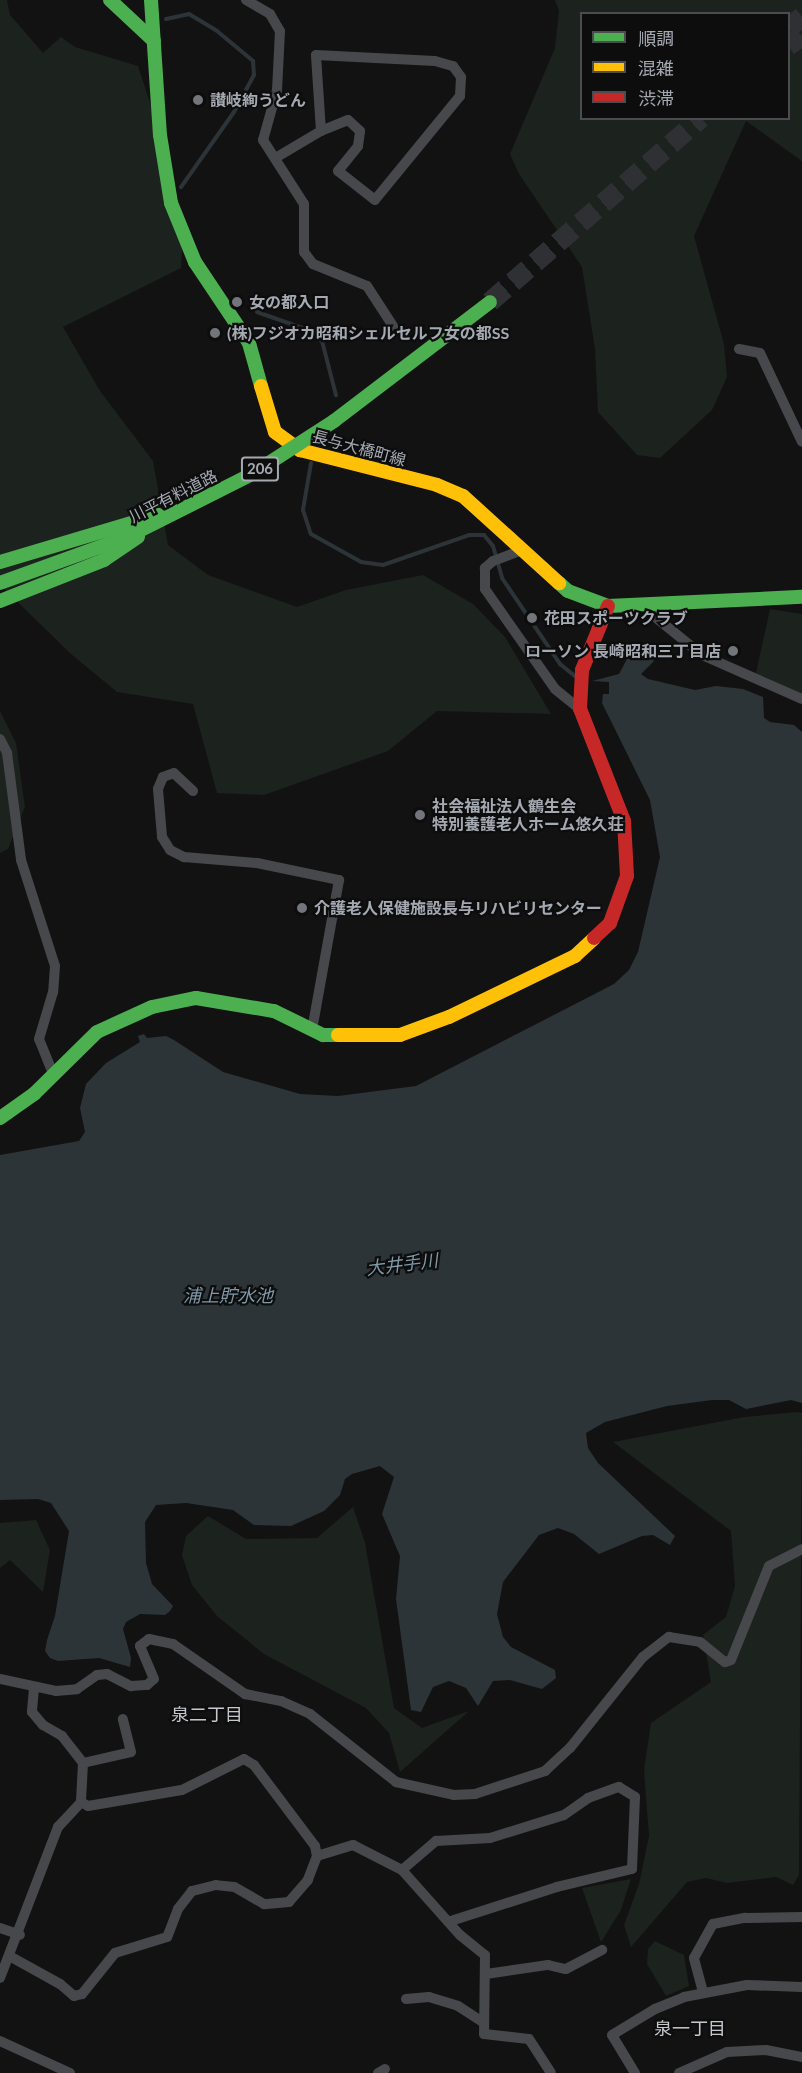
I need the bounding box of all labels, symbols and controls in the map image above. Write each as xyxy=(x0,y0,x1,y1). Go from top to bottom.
legend xyxy=(580,12,790,120)
text: 順調 xyxy=(638,27,674,49)
text: 混雑 xyxy=(638,57,674,79)
text: 渋滞 xyxy=(638,87,674,109)
place label: 讃岐絢うどん xyxy=(210,90,306,110)
marker: 讃岐絢うどん xyxy=(191,93,205,107)
place label: 女の都入口 xyxy=(249,292,329,312)
marker: 女の都入口 xyxy=(230,295,244,309)
place label: (株)フジオカ昭和シェルセルフ女の都SS xyxy=(227,323,509,343)
marker: (株)フジオカ昭和シェルセルフ女の都SS xyxy=(208,326,222,340)
street label: 長与大橋町線 xyxy=(310,426,408,470)
road number: 206 xyxy=(240,457,280,481)
street label: 川平有料道路 xyxy=(126,466,220,526)
place label: 花田スポーツクラブ xyxy=(544,608,688,628)
marker: 花田スポーツクラブ xyxy=(525,611,539,625)
place label: ローソン 長崎昭和三丁目店 xyxy=(525,641,721,661)
marker: ローソン 長崎昭和三丁目店 xyxy=(726,644,740,658)
place label: 社会福祉法人鶴生会 特別養護老人ホーム悠久荘 xyxy=(432,796,624,834)
marker: 社会福祉法人鶴生会 特別養護老人ホーム悠久荘 xyxy=(413,808,427,822)
place label: 介護老人保健施設長与リハビリセンター xyxy=(314,898,602,918)
marker: 介護老人保健施設長与リハビリセンター xyxy=(295,901,309,915)
water label: 大井手川 xyxy=(365,1249,439,1279)
water label: 浦上貯水池 xyxy=(183,1284,273,1306)
district label: 泉二丁目 xyxy=(171,1703,243,1725)
district label: 泉一丁目 xyxy=(654,2017,726,2039)

